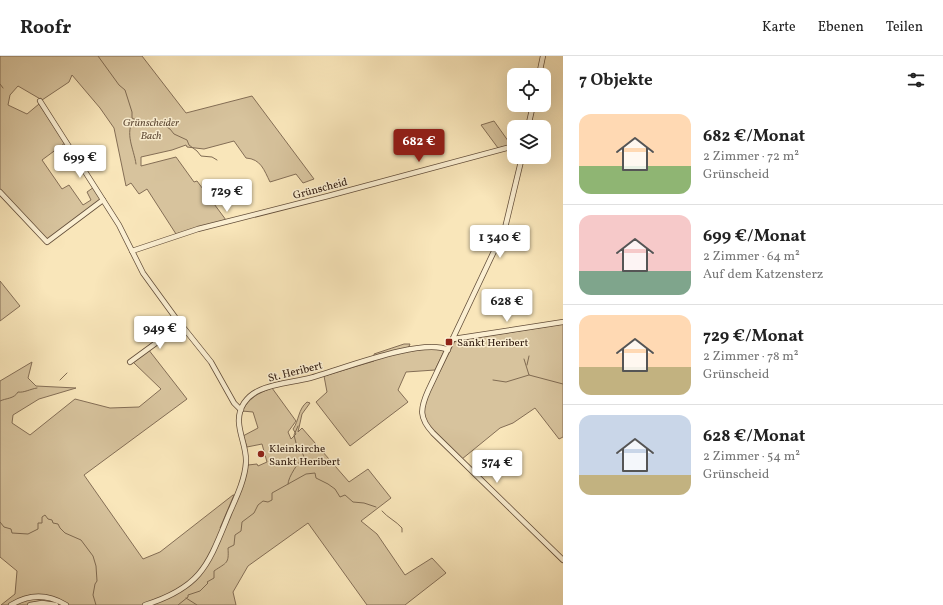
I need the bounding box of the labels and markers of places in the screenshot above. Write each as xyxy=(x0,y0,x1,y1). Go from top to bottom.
pin: 682 € xyxy=(391,129,447,163)
pin: 699 € xyxy=(52,145,108,179)
pin: 729 € xyxy=(199,179,255,213)
pin: 1 340 € xyxy=(463,225,537,259)
pin: 628 € xyxy=(479,289,535,323)
pin: 949 € xyxy=(132,316,188,350)
place label: Sankt Heribert xyxy=(457,336,528,351)
marker: Sankt Heribert xyxy=(444,337,454,347)
place label: Kleinkirche Sankt Heribert xyxy=(269,442,340,470)
marker: Kleinkirche Sankt Heribert xyxy=(256,449,266,459)
pin: 574 € xyxy=(469,450,525,484)

